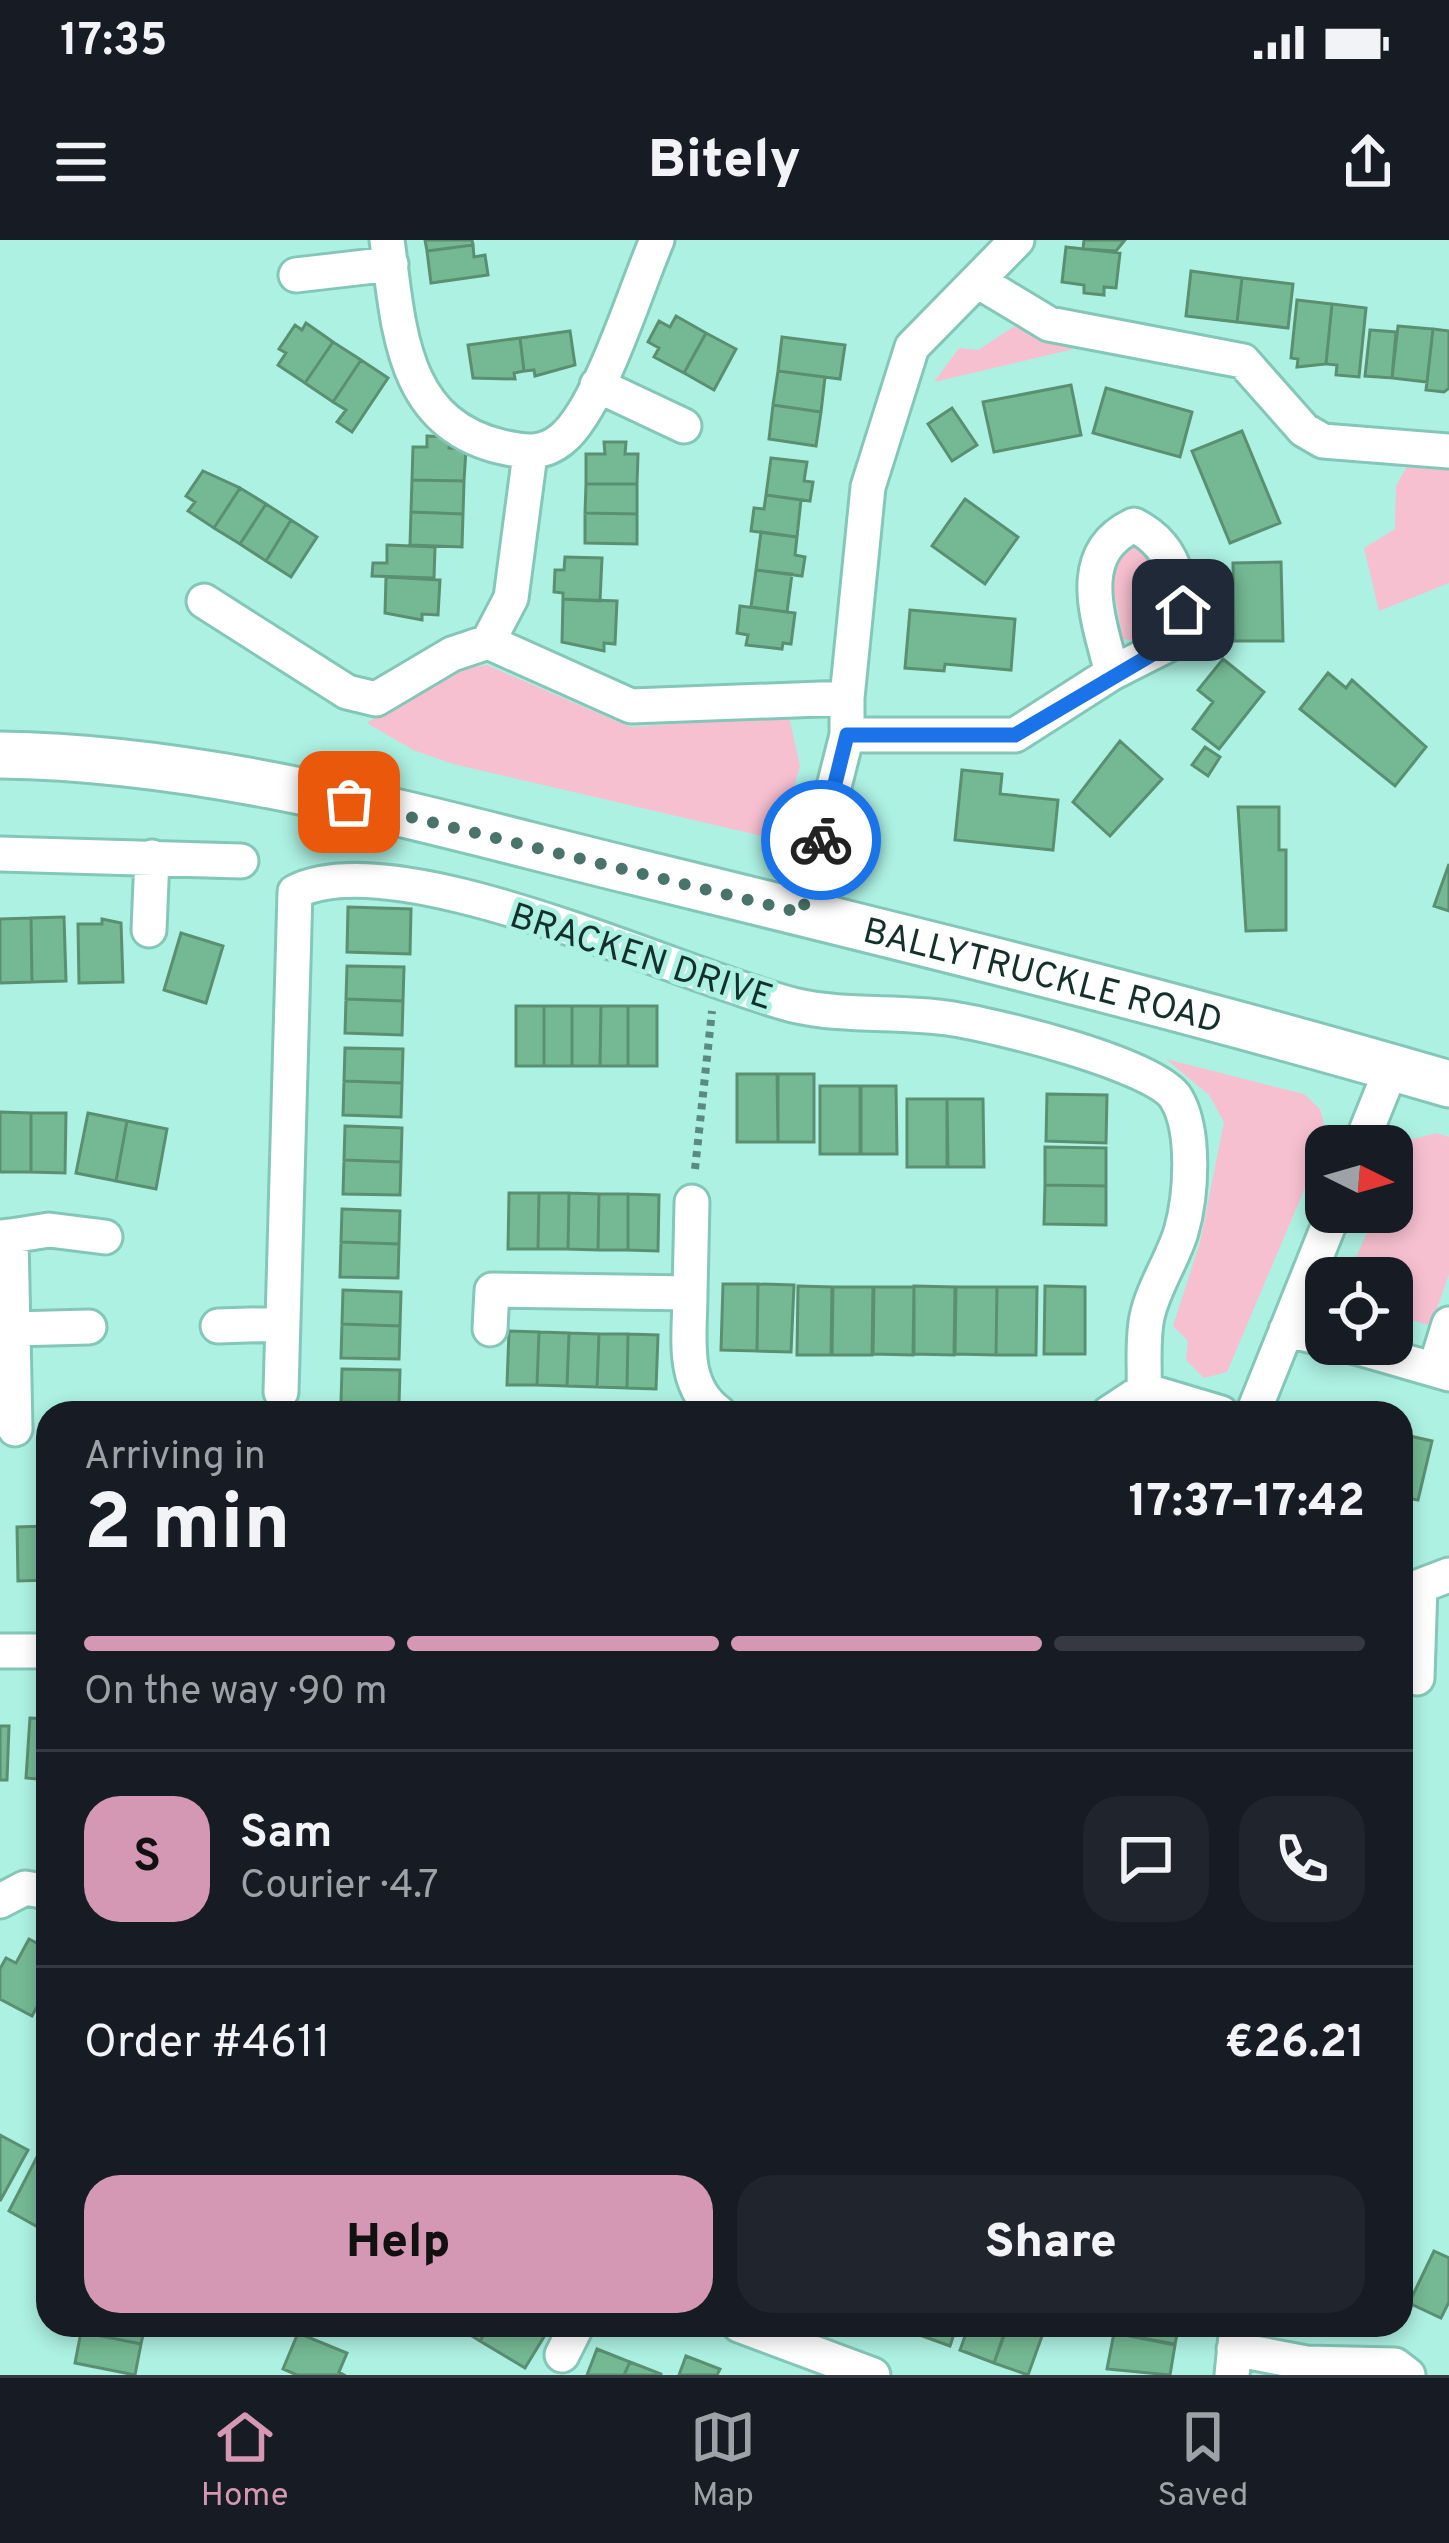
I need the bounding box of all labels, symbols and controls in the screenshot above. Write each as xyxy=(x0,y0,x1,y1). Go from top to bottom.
text: 17:35 xyxy=(60,14,168,71)
text: Bitely xyxy=(648,128,801,197)
icon: menu xyxy=(48,129,114,195)
icon: share xyxy=(1335,129,1401,195)
pin xyxy=(1132,559,1234,661)
icon: home xyxy=(1150,577,1216,643)
pin xyxy=(298,751,400,853)
icon: bag xyxy=(316,769,382,835)
courier xyxy=(761,780,881,900)
icon: bike xyxy=(788,807,854,873)
street label: BRACKEN DRIVE xyxy=(503,895,778,1023)
street label: BALLYTRUCKLE ROAD xyxy=(858,910,1227,1046)
north arrow xyxy=(1305,1125,1413,1233)
map controls xyxy=(1305,1125,1413,1365)
button: locate xyxy=(1305,1257,1413,1365)
text: Arriving in xyxy=(84,1434,266,1483)
text: 17:37–17:42 xyxy=(1128,1475,1365,1532)
text: 2 min xyxy=(84,1478,290,1577)
text: On the way · 90 m xyxy=(84,1669,388,1718)
button: chat xyxy=(1083,1796,1209,1922)
button: phone xyxy=(1239,1796,1365,1922)
text: Sam xyxy=(240,1806,332,1863)
text: S xyxy=(133,1830,161,1887)
text: Courier · 4.7 xyxy=(240,1863,439,1912)
text: Order #4611 xyxy=(84,2016,331,2073)
text: €26.21 xyxy=(1225,2016,1365,2073)
button: Help xyxy=(84,2175,713,2313)
button: Share xyxy=(737,2175,1365,2313)
tab: Home xyxy=(201,2404,288,2518)
tab: Map xyxy=(690,2404,756,2518)
tab: Saved xyxy=(1158,2404,1248,2518)

